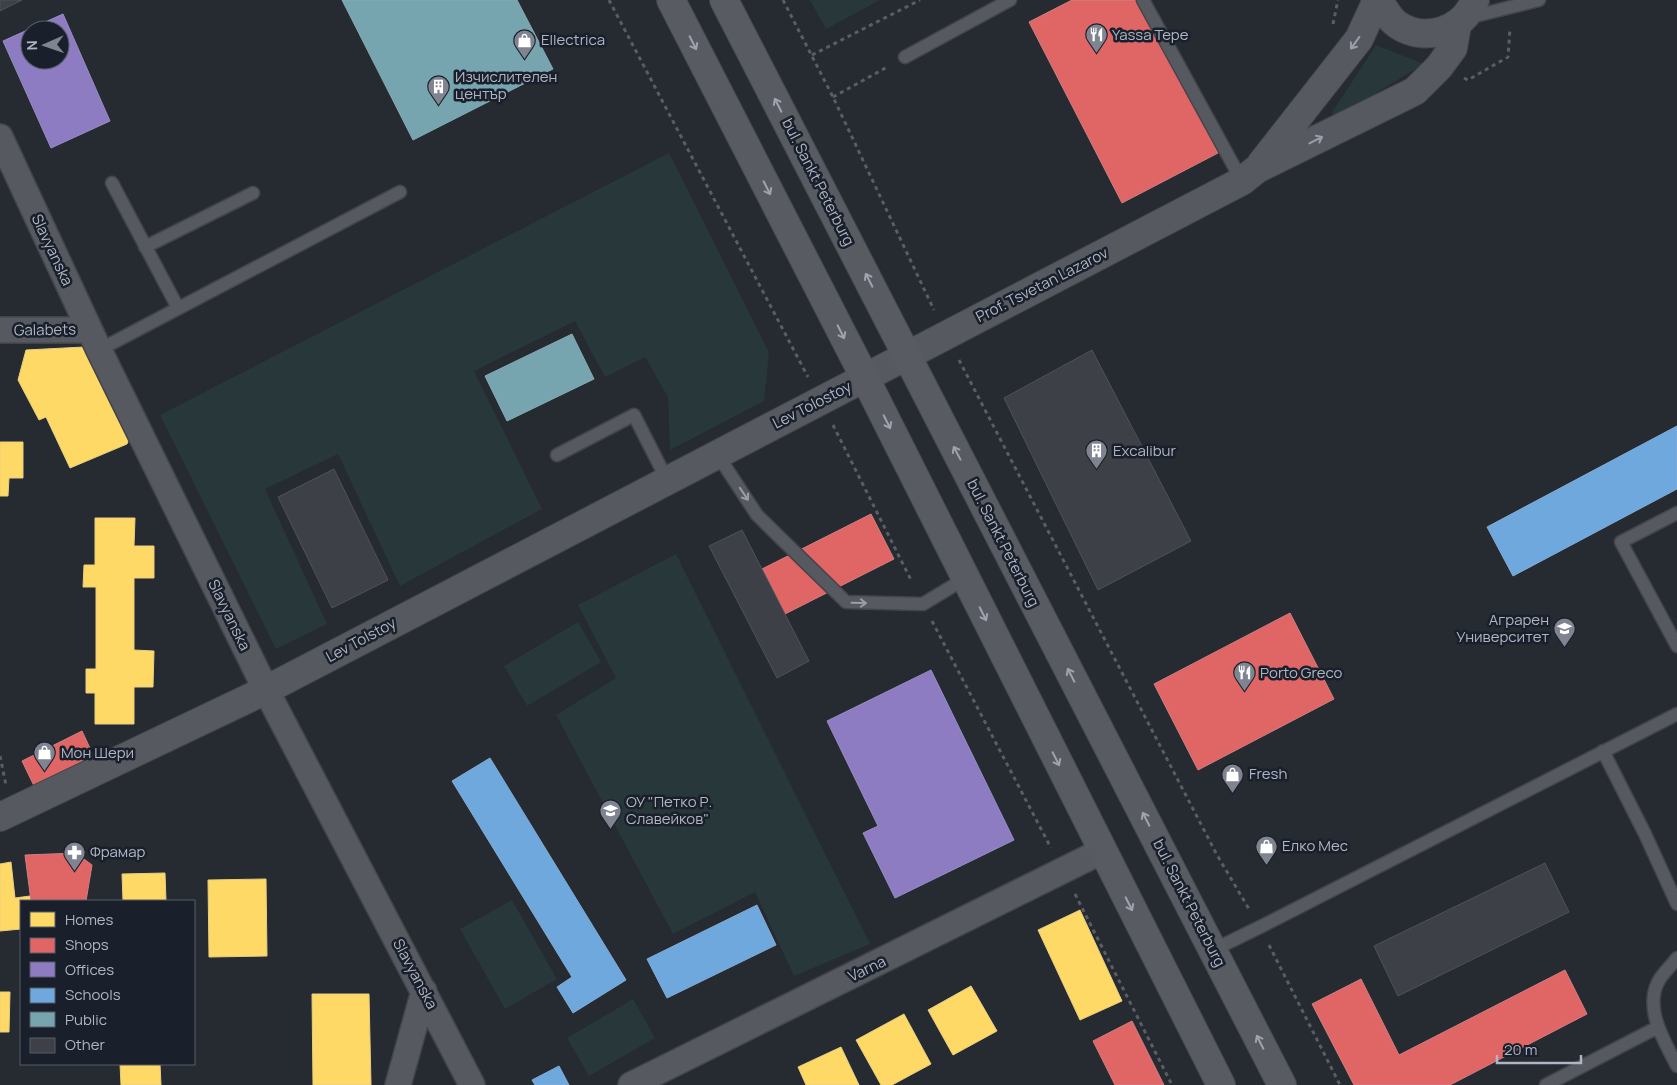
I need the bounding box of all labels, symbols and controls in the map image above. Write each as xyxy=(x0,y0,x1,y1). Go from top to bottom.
north arrow xyxy=(20,20,70,70)
restaurant icon: Yassa Tepe xyxy=(1084,23,1108,54)
place label: Yassa Tepe xyxy=(1112,24,1189,45)
shop icon: Ellectrica xyxy=(513,28,537,59)
place label: Ellectrica xyxy=(541,29,605,50)
one-way arrow xyxy=(688,36,698,51)
one-way arrow xyxy=(1350,36,1360,50)
text: N xyxy=(22,40,41,51)
place label: Изчислителен център xyxy=(455,66,557,104)
building icon: Изчислителен център xyxy=(427,74,451,105)
one-way arrow xyxy=(773,97,783,112)
street label: bul. Sankt Peterburg xyxy=(777,114,860,249)
one-way arrow xyxy=(1309,135,1324,145)
one-way arrow xyxy=(763,180,772,195)
street label: Slavyanska xyxy=(27,211,78,289)
street label: Prof. Tsvetan Lazarov xyxy=(972,242,1112,327)
one-way arrow xyxy=(864,273,874,288)
street label: Galabets xyxy=(14,318,76,341)
one-way arrow xyxy=(836,325,846,340)
street label: Lev Tolostoy xyxy=(769,376,855,433)
one-way arrow xyxy=(883,414,892,429)
building icon: Excalibur xyxy=(1085,439,1109,470)
place label: Excalibur xyxy=(1113,440,1177,461)
one-way arrow xyxy=(952,445,962,460)
street label: bul. Sankt Peterburg xyxy=(962,475,1045,610)
one-way arrow xyxy=(739,487,749,501)
street label: Slavyanska xyxy=(203,576,256,654)
one-way arrow xyxy=(851,598,867,608)
one-way arrow xyxy=(979,606,988,621)
place label: Аграрен Университет xyxy=(1456,609,1549,647)
street label: Lev Tolstoy xyxy=(322,612,400,667)
school or university icon: Аграрен Университет xyxy=(1553,617,1577,648)
restaurant icon: Porto Greco xyxy=(1232,661,1256,692)
place label: Porto Greco xyxy=(1260,662,1343,683)
one-way arrow xyxy=(1066,668,1075,683)
shop icon: Мон Шери xyxy=(33,741,57,772)
place label: Мон Шери xyxy=(61,742,134,763)
one-way arrow xyxy=(1052,751,1061,766)
shop icon: Fresh xyxy=(1221,762,1245,793)
place label: Fresh xyxy=(1249,763,1287,784)
place label: ОУ "Петко Р. Славейков" xyxy=(626,791,712,829)
school or university icon: ОУ "Петко Р. Славейков" xyxy=(598,799,622,830)
one-way arrow xyxy=(1141,812,1151,827)
shop icon: Елко Мес xyxy=(1254,834,1278,865)
street label: bul. Sankt Peterburg xyxy=(1148,835,1231,970)
place label: Елко Мес xyxy=(1282,835,1348,856)
pharmacy icon: Фрамар xyxy=(62,840,86,871)
place label: Фрамар xyxy=(90,841,146,862)
one-way arrow xyxy=(1125,896,1134,911)
legend xyxy=(20,900,195,1065)
text: Homes xyxy=(65,909,114,930)
text: Shops xyxy=(65,934,109,955)
street label: Slavyanska xyxy=(388,935,443,1013)
street label: Varna xyxy=(844,950,889,987)
text: Offices xyxy=(65,959,114,980)
text: Schools xyxy=(65,984,121,1005)
text: Public xyxy=(65,1009,107,1030)
scale bar xyxy=(1497,1032,1581,1064)
text: Other xyxy=(65,1034,106,1055)
one-way arrow xyxy=(1255,1034,1265,1049)
text: 20 m xyxy=(1504,1039,1537,1060)

